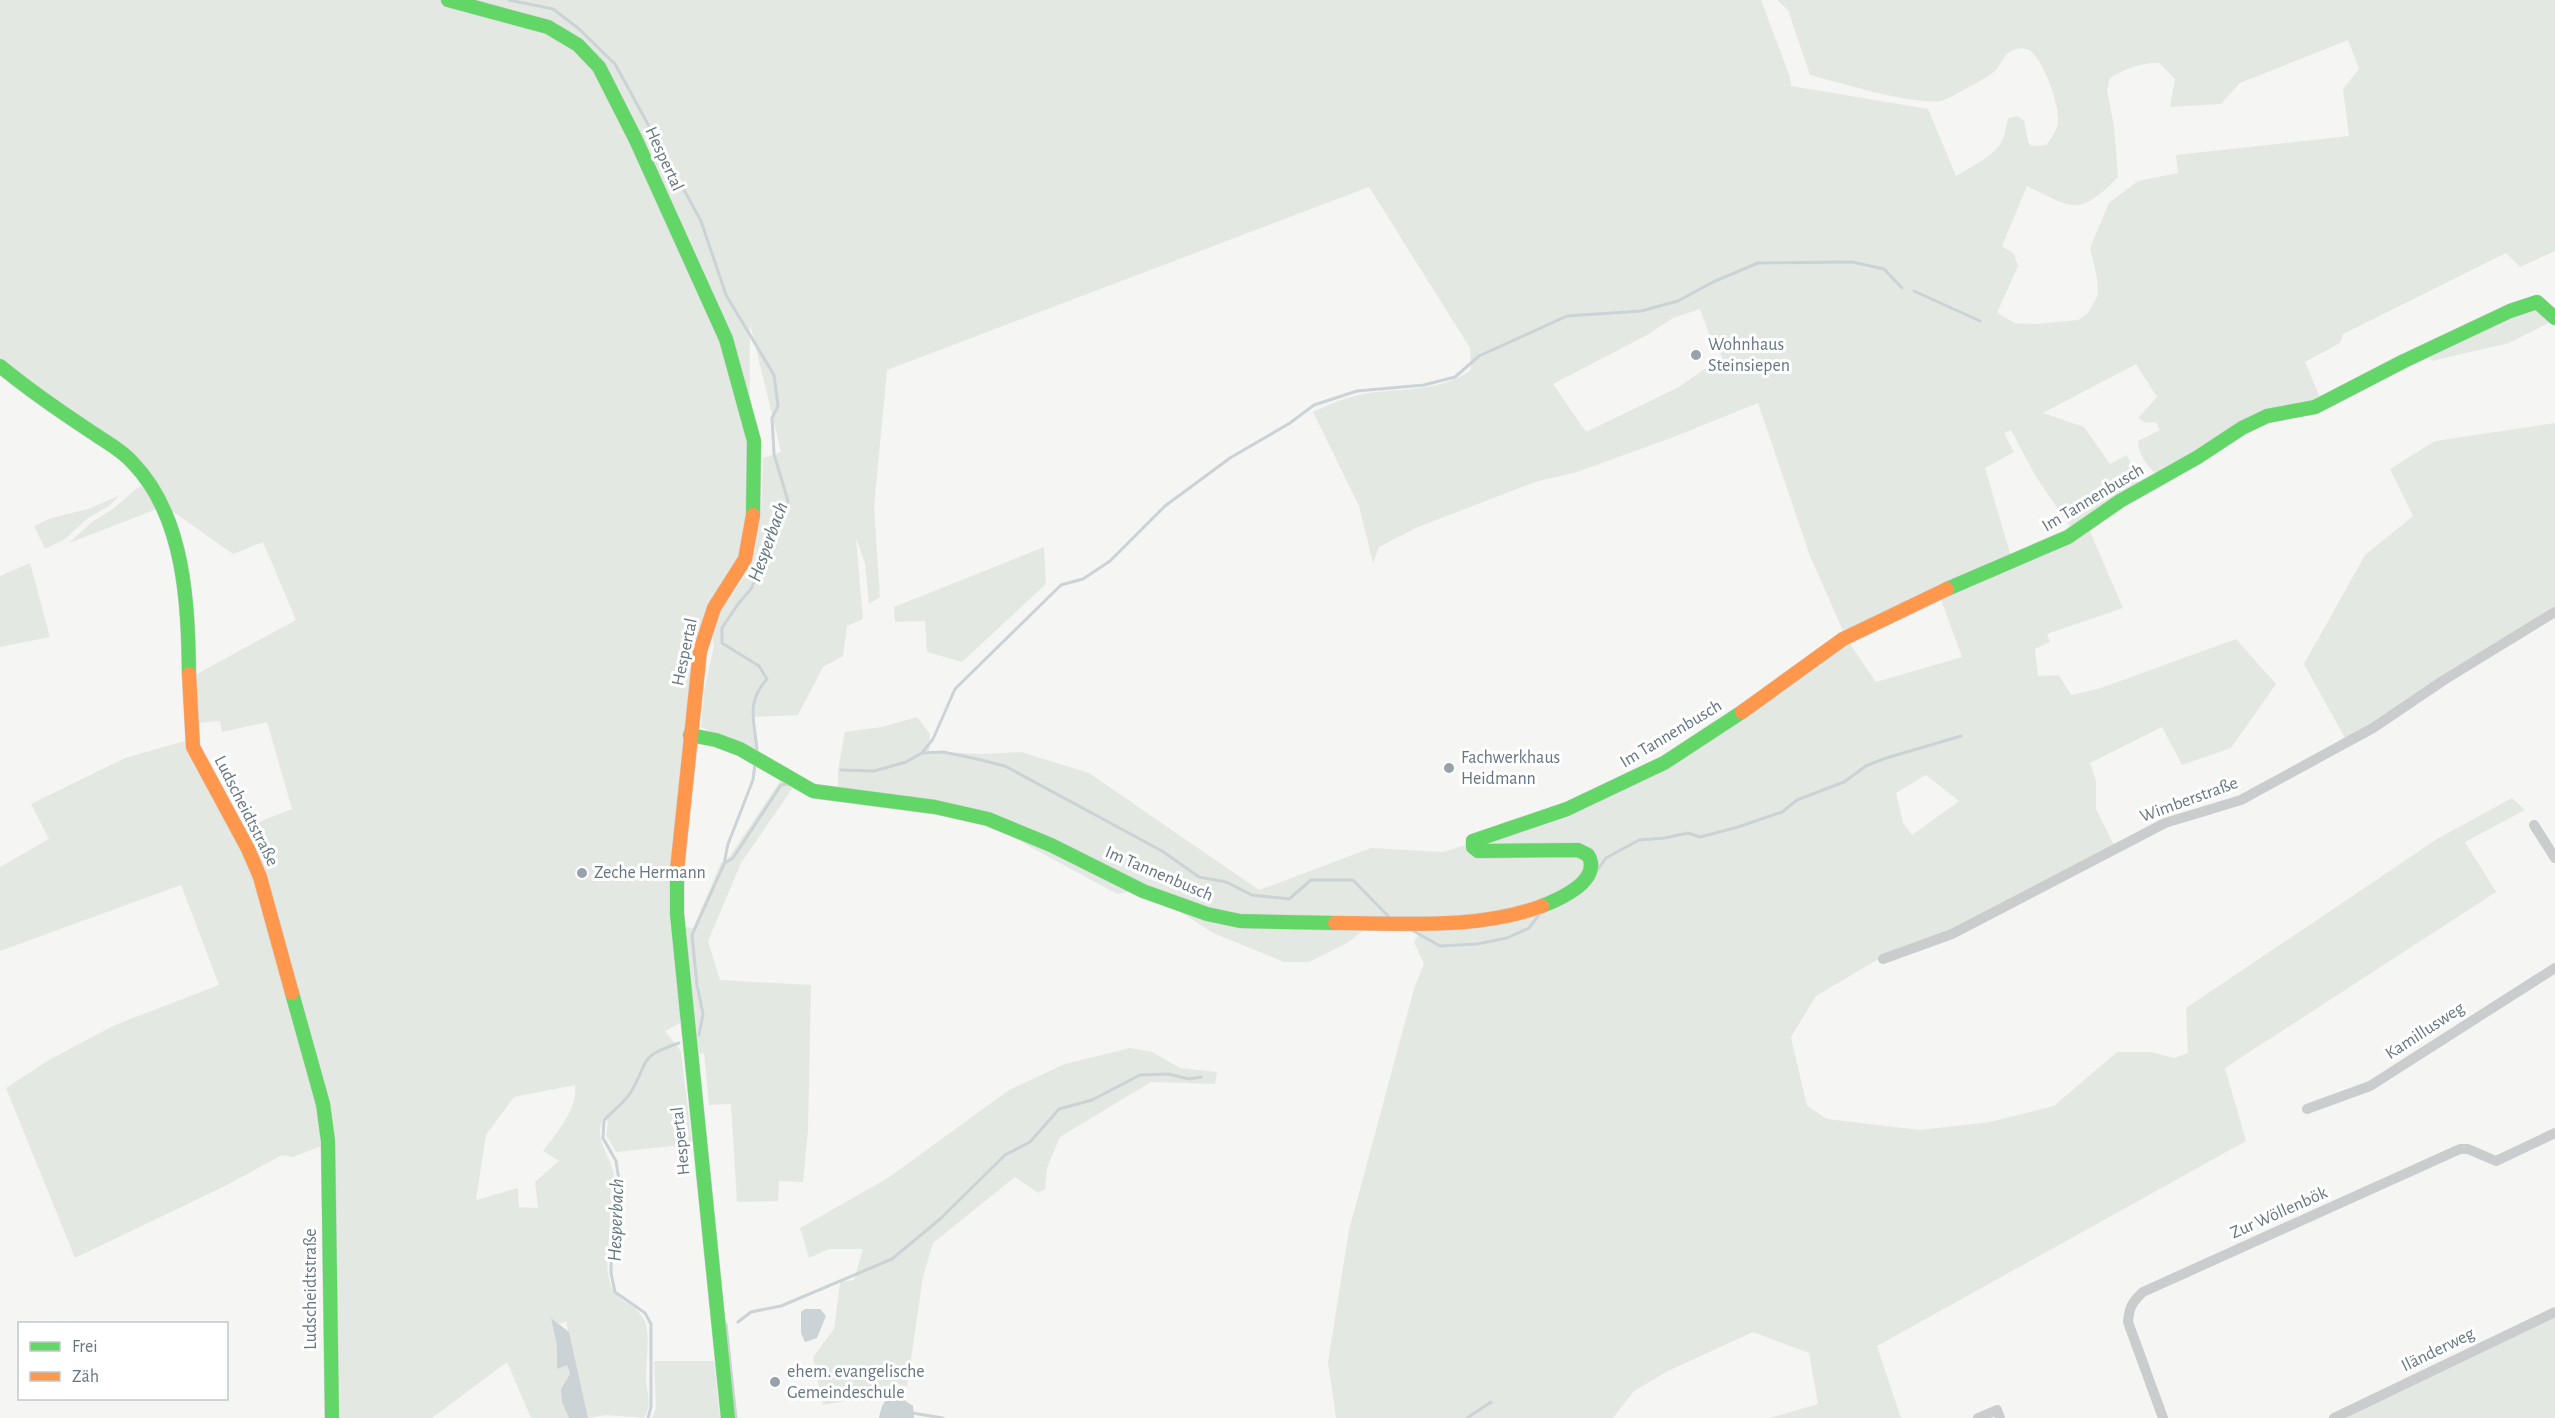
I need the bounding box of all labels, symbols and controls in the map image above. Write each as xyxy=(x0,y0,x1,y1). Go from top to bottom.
street label: Hespertal xyxy=(641,124,687,194)
place label: Wohnhaus Steinsiepen xyxy=(1708,336,1790,375)
marker: Wohnhaus Steinsiepen xyxy=(1689,348,1703,362)
street label: Im Tannenbusch xyxy=(2039,461,2147,535)
water label: Hesperbach xyxy=(744,500,792,584)
street label: Hespertal xyxy=(669,617,701,687)
street label: Im Tannenbusch xyxy=(1617,697,1725,771)
place label: Fachwerkhaus Heidmann xyxy=(1461,749,1560,788)
street label: Ludscheidtstraße xyxy=(210,753,282,869)
marker: Fachwerkhaus Heidmann xyxy=(1442,761,1456,775)
street label: Wimberstraße xyxy=(2138,774,2240,826)
street label: Im Tannenbusch xyxy=(1102,843,1216,905)
place label: Zeche Hermann xyxy=(594,864,706,882)
marker: Zeche Hermann xyxy=(575,866,589,880)
street label: Kamillusweg xyxy=(2382,999,2468,1063)
street label: Hespertal xyxy=(668,1106,694,1176)
water label: Hesperbach xyxy=(605,1178,627,1262)
street label: Zur Wöllenbök xyxy=(2228,1183,2331,1242)
street label: Ludscheidtstraße xyxy=(302,1228,320,1350)
legend xyxy=(18,1322,228,1400)
street label: Iländerweg xyxy=(2399,1324,2478,1375)
text: Frei xyxy=(72,1338,98,1356)
place label: ehem. evangelische Gemeindeschule xyxy=(787,1363,925,1402)
text: Zäh xyxy=(72,1368,99,1386)
marker: ehem. evangelische Gemeindeschule xyxy=(768,1375,782,1389)

